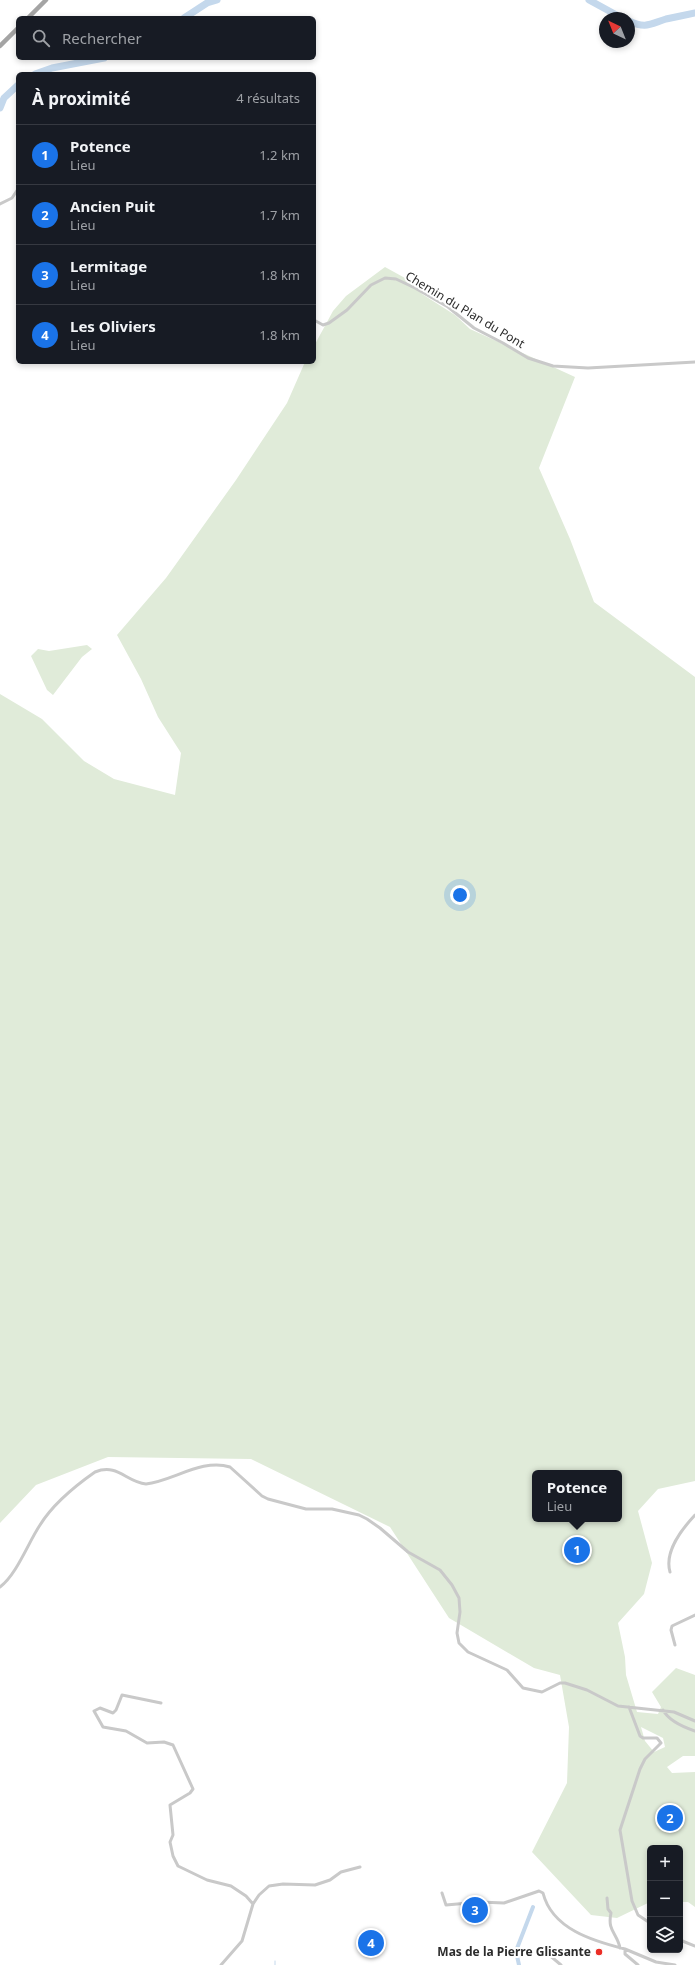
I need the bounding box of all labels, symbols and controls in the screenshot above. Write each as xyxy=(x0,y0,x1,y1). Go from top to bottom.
north arrow xyxy=(599,12,635,48)
search box xyxy=(16,16,316,60)
icon: search xyxy=(30,27,52,49)
text: Rechercher xyxy=(62,28,142,48)
text: À proximité xyxy=(32,87,131,110)
text: 4 résultats xyxy=(236,89,300,107)
text: Potence xyxy=(70,136,131,156)
text: 1 xyxy=(41,146,49,164)
text: 1.2 km xyxy=(259,146,300,164)
text: Lieu xyxy=(70,156,96,174)
text: Ancien Puit xyxy=(70,196,155,216)
text: 2 xyxy=(41,206,49,224)
text: 1.7 km xyxy=(259,206,300,224)
text: Lieu xyxy=(70,216,96,234)
text: Lermitage xyxy=(70,256,147,276)
text: 3 xyxy=(41,266,49,284)
text: 1.8 km xyxy=(259,266,300,284)
street label: Chemin du Plan du Pont xyxy=(402,267,529,352)
text: Lieu xyxy=(70,276,96,294)
text: Les Oliviers xyxy=(70,316,156,336)
text: 4 xyxy=(41,326,49,344)
text: 1.8 km xyxy=(259,326,300,344)
text: Lieu xyxy=(70,336,96,354)
your location xyxy=(450,885,470,905)
popup xyxy=(532,1470,622,1522)
text: Potence xyxy=(547,1477,607,1497)
text: Lieu xyxy=(547,1497,572,1515)
pin: 1 xyxy=(564,1535,590,1565)
pin: 2 xyxy=(657,1803,683,1833)
map controls xyxy=(647,1845,683,1953)
button: + xyxy=(647,1845,683,1881)
button: − xyxy=(647,1881,683,1917)
pin: 3 xyxy=(462,1895,488,1925)
button: layers xyxy=(647,1917,683,1953)
pin: 4 xyxy=(358,1928,384,1958)
place label: Mas de la Pierre Glissante xyxy=(437,1943,591,1960)
marker: Mas de la Pierre Glissante xyxy=(594,1947,604,1957)

